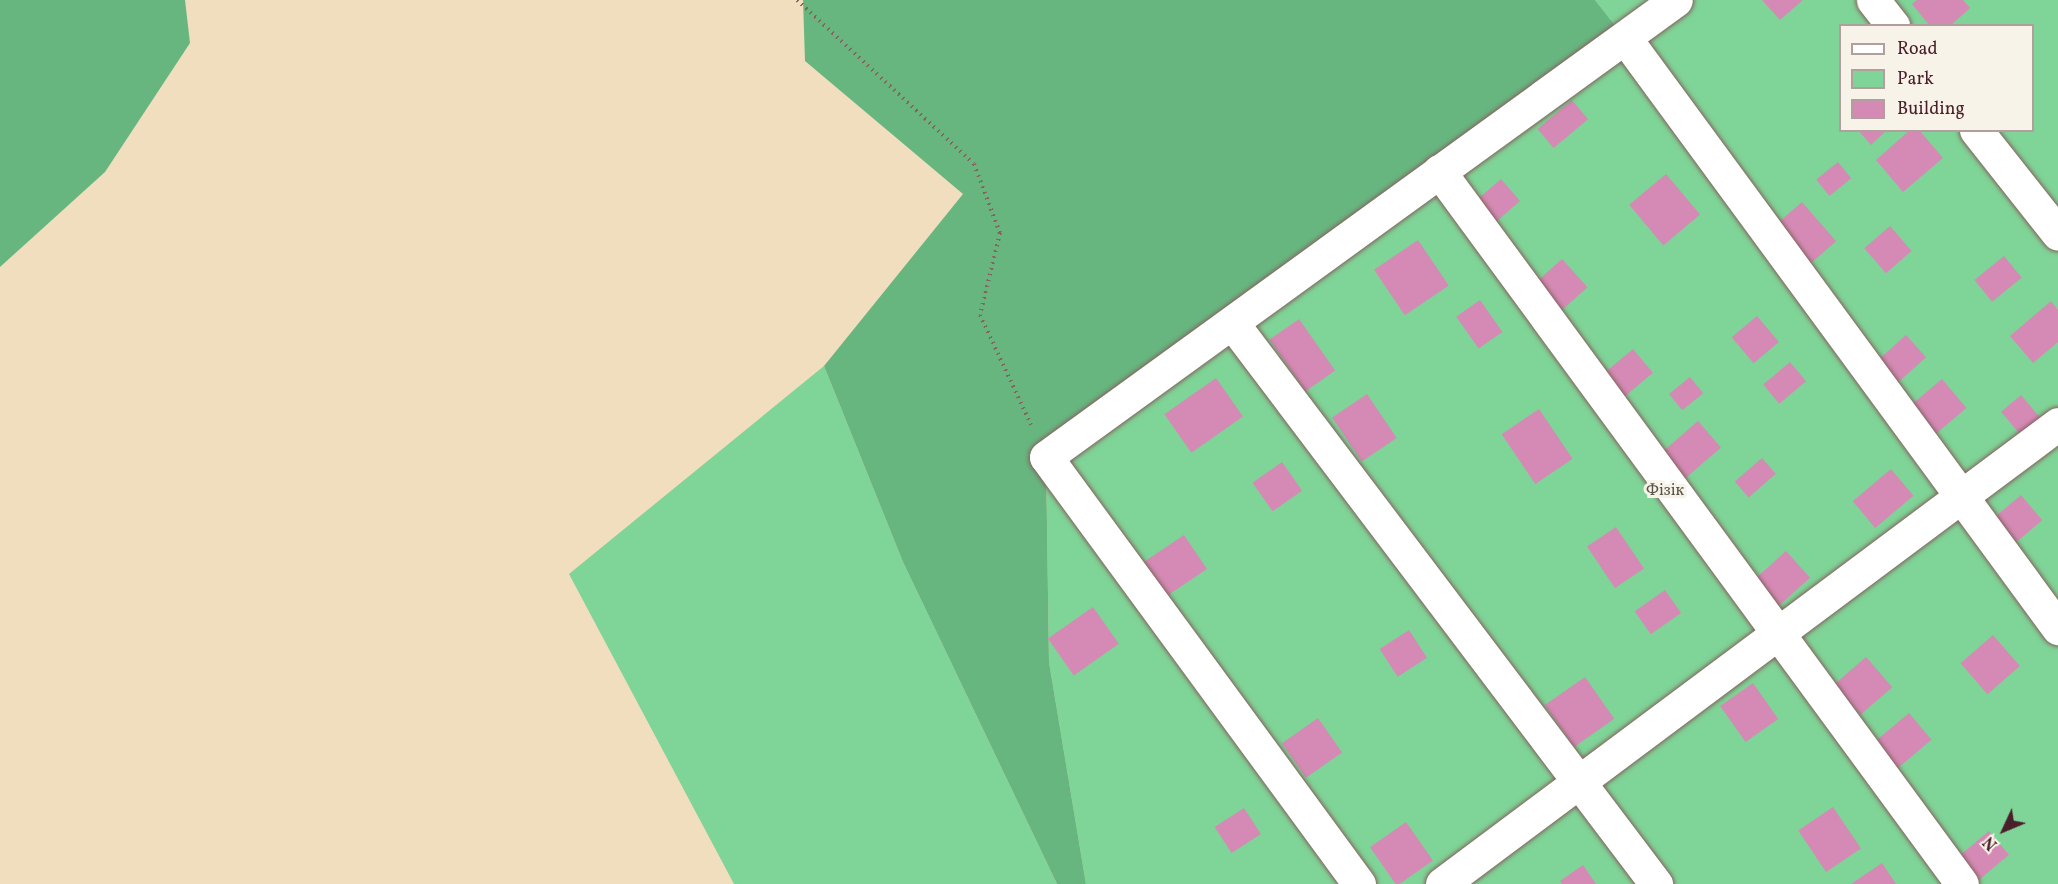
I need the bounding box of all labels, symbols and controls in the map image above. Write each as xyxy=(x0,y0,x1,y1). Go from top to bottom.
legend xyxy=(1839,24,2034,132)
text: Road xyxy=(1897,37,1938,62)
text: Park xyxy=(1897,67,1934,92)
text: Building xyxy=(1897,97,1965,122)
park label: Фізік xyxy=(1646,481,1684,501)
north arrow xyxy=(1974,800,2034,860)
text: N xyxy=(1979,831,2003,854)

